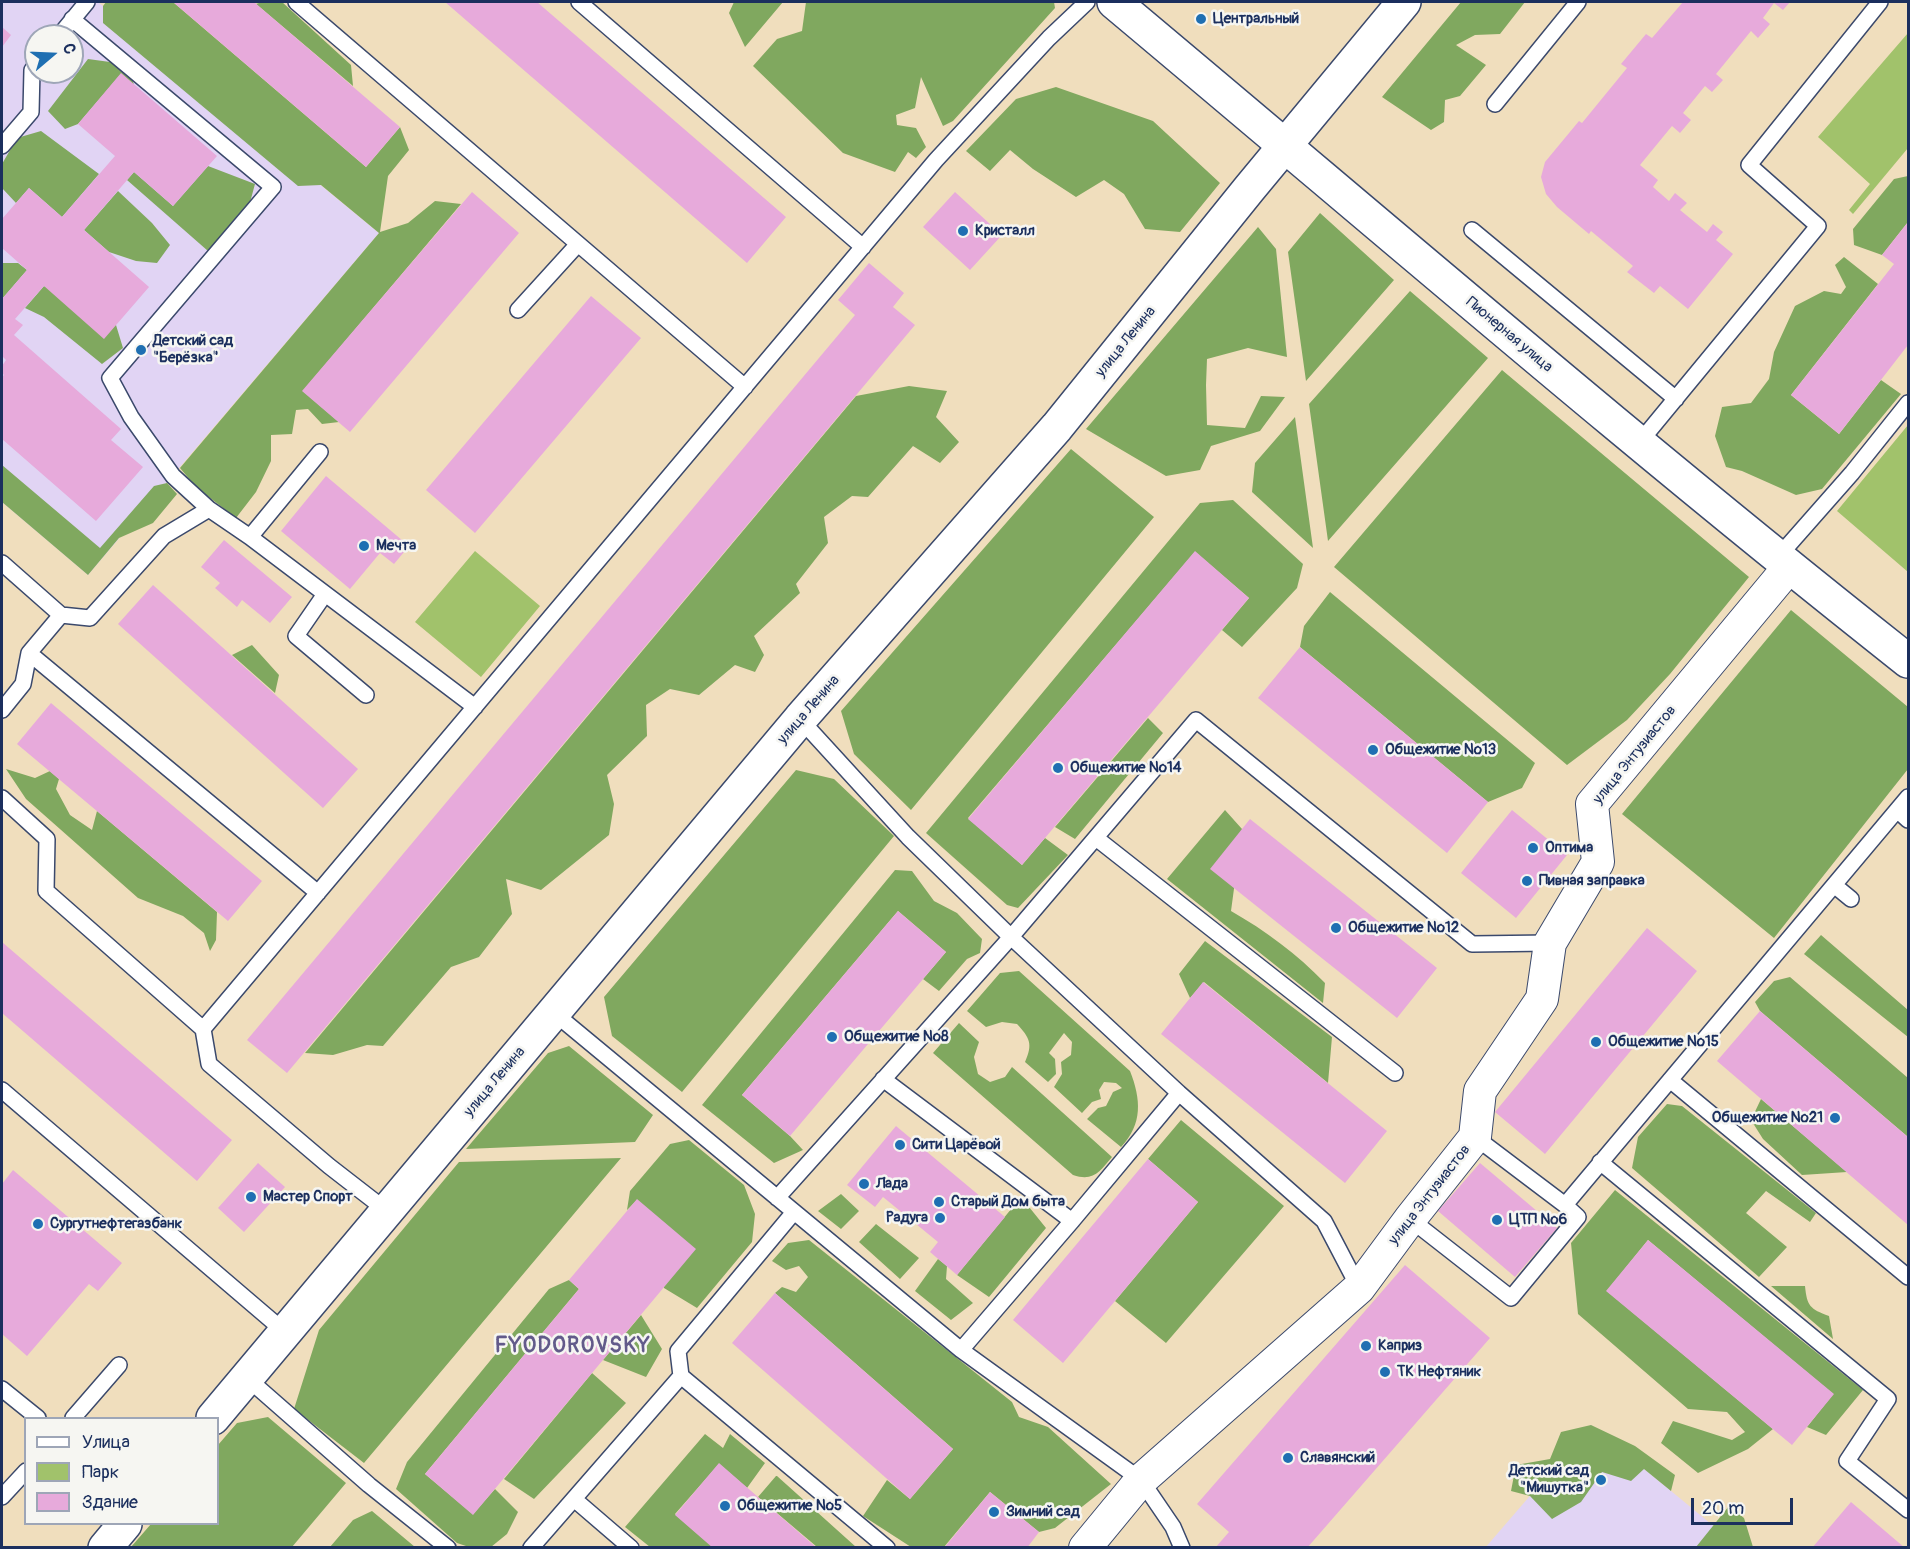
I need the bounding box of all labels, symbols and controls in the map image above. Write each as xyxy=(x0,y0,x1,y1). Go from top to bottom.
place label: Центральный xyxy=(1213,10,1299,28)
marker: Центральный xyxy=(1194,12,1208,26)
north arrow xyxy=(24,24,84,84)
text: С xyxy=(58,41,80,57)
place label: Кристалл xyxy=(975,222,1035,240)
marker: Кристалл xyxy=(956,224,970,238)
street label: Пионерная улица xyxy=(1462,293,1556,377)
street label: улица Ленина xyxy=(1092,303,1160,381)
place label: Детский сад "Берёзка" xyxy=(153,332,233,367)
marker: Детский сад "Берёзка" xyxy=(134,343,148,357)
place label: Мечта xyxy=(376,537,416,555)
marker: Мечта xyxy=(357,539,371,553)
street label: улица Ленина xyxy=(774,672,844,748)
street label: улица Энтузиастов xyxy=(1590,702,1680,808)
place label: Общежитие №13 xyxy=(1385,741,1496,759)
marker: Общежитие №13 xyxy=(1366,743,1380,757)
place label: Общежитие №14 xyxy=(1070,759,1182,777)
marker: Общежитие №14 xyxy=(1051,761,1065,775)
place label: Оптима xyxy=(1545,839,1593,857)
marker: Оптима xyxy=(1526,841,1540,855)
place label: Пивная заправка xyxy=(1539,872,1645,890)
marker: Пивная заправка xyxy=(1520,874,1534,888)
place label: Общежитие №12 xyxy=(1348,919,1459,937)
marker: Общежитие №12 xyxy=(1329,921,1343,935)
place label: Общежитие №8 xyxy=(844,1028,949,1046)
marker: Общежитие №8 xyxy=(825,1030,839,1044)
place label: Общежитие №15 xyxy=(1608,1033,1719,1051)
marker: Общежитие №15 xyxy=(1589,1035,1603,1049)
street label: улица Ленина xyxy=(461,1043,529,1121)
place label: Общежитие №21 xyxy=(1712,1109,1823,1127)
marker: Общежитие №21 xyxy=(1828,1111,1842,1125)
place label: Сити Царёвой xyxy=(912,1136,1001,1154)
marker: Сити Царёвой xyxy=(893,1138,907,1152)
street label: улица Энтузиастов xyxy=(1385,1141,1475,1249)
place label: Лада xyxy=(876,1175,908,1193)
marker: Лада xyxy=(857,1177,871,1191)
place label: Мастер Спорт xyxy=(263,1188,353,1206)
marker: Мастер Спорт xyxy=(244,1190,258,1204)
place label: Старый Дом быта xyxy=(951,1193,1065,1211)
marker: Старый Дом быта xyxy=(932,1195,946,1209)
place label: Радуга xyxy=(886,1209,928,1227)
marker: Радуга xyxy=(933,1211,947,1225)
place label: ЦТП №6 xyxy=(1509,1211,1567,1229)
marker: ЦТП №6 xyxy=(1490,1213,1504,1227)
place label: Сургутнефтегазбанк xyxy=(50,1215,182,1233)
marker: Сургутнефтегазбанк xyxy=(31,1217,45,1231)
district label: FYODOROVSKY xyxy=(495,1334,651,1360)
place label: Каприз xyxy=(1378,1337,1422,1355)
marker: Каприз xyxy=(1359,1339,1373,1353)
place label: ТК Нефтяник xyxy=(1397,1363,1481,1381)
marker: ТК Нефтяник xyxy=(1378,1365,1392,1379)
legend xyxy=(24,1417,219,1525)
text: Улица xyxy=(82,1431,130,1454)
place label: Славянский xyxy=(1300,1449,1375,1467)
marker: Славянский xyxy=(1281,1451,1295,1465)
text: Парк xyxy=(82,1461,119,1484)
place label: Детский сад "Мишутка" xyxy=(1509,1462,1589,1497)
marker: Детский сад "Мишутка" xyxy=(1594,1473,1608,1487)
scale bar xyxy=(1694,1486,1796,1524)
text: Здание xyxy=(82,1491,138,1514)
place label: Общежитие №5 xyxy=(737,1497,842,1515)
text: 20 m xyxy=(1702,1497,1744,1520)
marker: Общежитие №5 xyxy=(718,1499,732,1513)
place label: Зимний сад xyxy=(1006,1503,1080,1521)
marker: Зимний сад xyxy=(987,1505,1001,1519)

